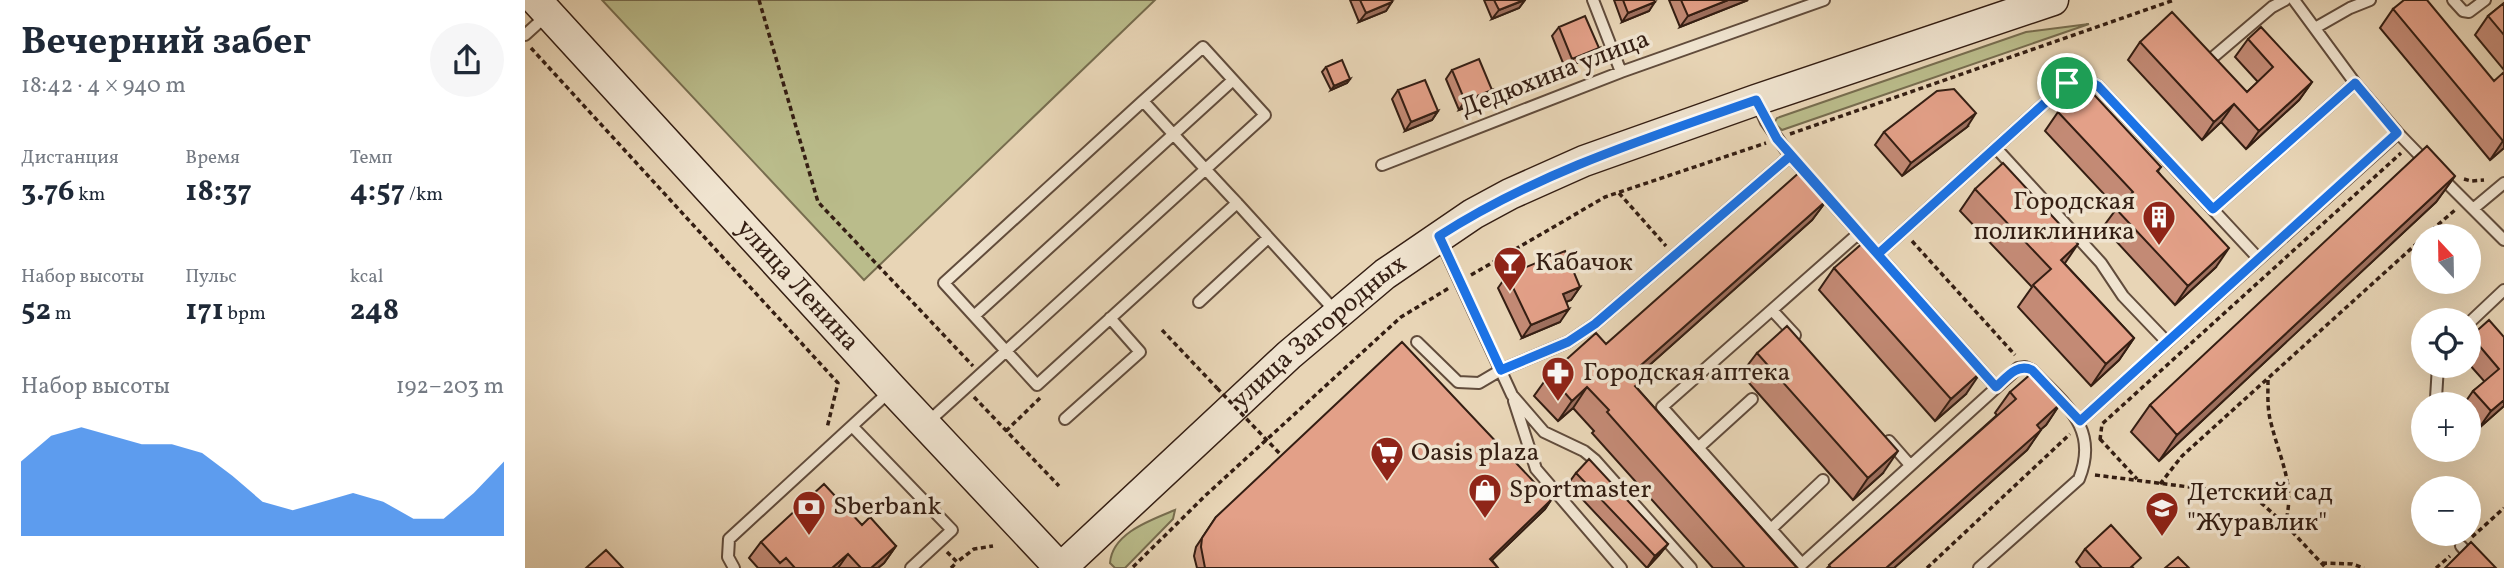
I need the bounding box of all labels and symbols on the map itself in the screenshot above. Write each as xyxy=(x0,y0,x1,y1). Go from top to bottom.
street label: Дедюхина улица xyxy=(1455,21,1655,127)
pin xyxy=(2037,53,2097,113)
place label: Городская поликлиника xyxy=(1974,184,2135,250)
building icon: Городская поликлиника xyxy=(2140,198,2178,247)
street label: улица Ленина xyxy=(727,211,867,360)
north arrow xyxy=(2411,224,2481,294)
bar icon: Кабачок xyxy=(1491,244,1529,293)
place label: Кабачок xyxy=(1535,245,1633,281)
street label: улица Загородных xyxy=(1224,246,1414,418)
pharmacy icon: Городская аптека xyxy=(1539,354,1577,403)
place label: Городская аптека xyxy=(1583,355,1790,391)
supermarket icon: Oasis plaza xyxy=(1368,434,1406,483)
place label: Oasis plaza xyxy=(1411,435,1540,471)
shop icon: Sportmaster xyxy=(1466,471,1504,520)
place label: Sportmaster xyxy=(1509,472,1651,508)
place label: Детский сад "Журавлик" xyxy=(2187,475,2333,541)
bank icon: Sberbank xyxy=(790,488,828,537)
place label: Sberbank xyxy=(833,489,942,525)
school or university icon: Детский сад "Журавлик" xyxy=(2143,489,2181,538)

